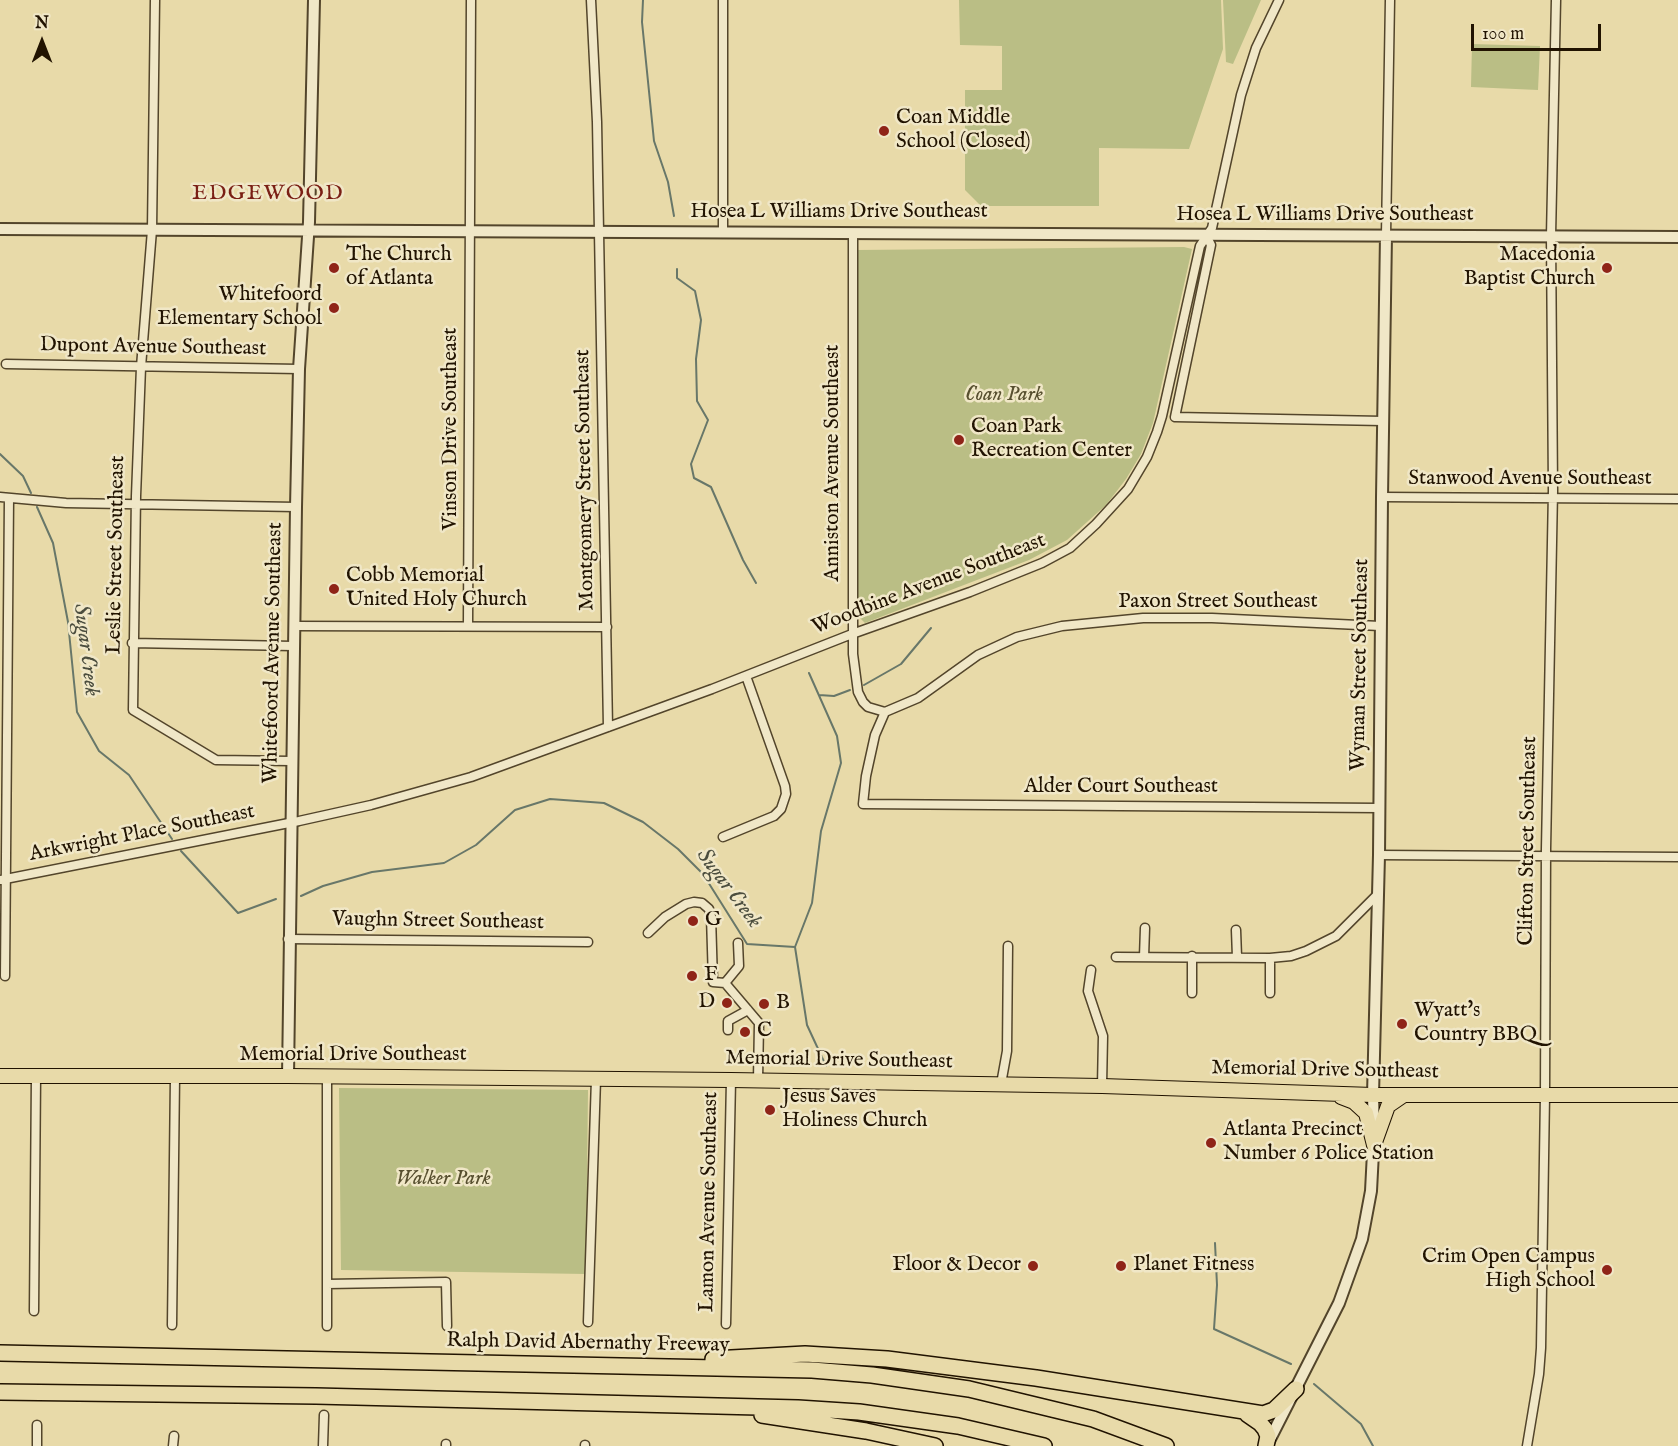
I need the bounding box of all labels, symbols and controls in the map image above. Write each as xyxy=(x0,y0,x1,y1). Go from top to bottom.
north arrow xyxy=(12,12,72,72)
scale bar xyxy=(1474,12,1604,50)
text: N xyxy=(35,14,49,34)
text: 100 m xyxy=(1482,23,1524,46)
place label: Coan Middle School (Closed) xyxy=(896,106,1031,156)
marker: Coan Middle School (Closed) xyxy=(877,124,891,138)
district label: EDGEWOOD xyxy=(192,181,344,207)
street label: Hosea L Williams Drive Southeast xyxy=(690,200,988,226)
street label: Hosea L Williams Drive Southeast xyxy=(1176,203,1474,229)
place label: The Church of Atlanta xyxy=(346,243,452,293)
place label: Macedonia Baptist Church xyxy=(1464,243,1595,293)
marker: The Church of Atlanta xyxy=(327,261,341,275)
marker: Macedonia Baptist Church xyxy=(1600,261,1614,275)
place label: Whitefoord Elementary School xyxy=(157,283,322,333)
marker: Whitefoord Elementary School xyxy=(327,301,341,315)
street label: Vinson Drive Southeast xyxy=(439,328,465,530)
street label: Dupont Avenue Southeast xyxy=(40,333,266,363)
street label: Anniston Avenue Southeast xyxy=(821,344,847,582)
street label: Montgomery Street Southeast xyxy=(571,349,601,611)
park label: Coan Park xyxy=(965,383,1043,409)
place label: Coan Park Recreation Center xyxy=(971,415,1132,465)
marker: Coan Park Recreation Center xyxy=(952,433,966,447)
street label: Leslie Street Southeast xyxy=(103,455,131,655)
street label: Stanwood Avenue Southeast xyxy=(1408,467,1652,493)
street label: Whitefoord Avenue Southeast xyxy=(259,522,289,784)
street label: Woodbine Avenue Southeast xyxy=(809,529,1049,641)
street label: Wyman Street Southeast xyxy=(1347,559,1375,771)
place label: Cobb Memorial United Holy Church xyxy=(346,564,527,614)
marker: Cobb Memorial United Holy Church xyxy=(327,582,341,596)
street label: Paxon Street Southeast xyxy=(1118,590,1318,616)
water label: Sugar Creek xyxy=(66,602,104,698)
street label: Clifton Street Southeast xyxy=(1515,736,1543,946)
street label: Alder Court Southeast xyxy=(1024,775,1218,801)
street label: Arkwright Place Southeast xyxy=(27,800,257,868)
water label: Sugar Creek xyxy=(689,844,767,934)
street label: Vaughn Street Southeast xyxy=(332,908,544,936)
place label: G xyxy=(705,908,722,934)
marker: G xyxy=(686,914,700,928)
place label: F xyxy=(704,963,717,989)
marker: F xyxy=(685,969,699,983)
place label: D xyxy=(698,990,715,1016)
place label: B xyxy=(776,991,790,1017)
marker: D xyxy=(720,996,734,1010)
marker: B xyxy=(757,997,771,1011)
place label: Wyatt's Country BBQ xyxy=(1414,999,1537,1049)
marker: Wyatt's Country BBQ xyxy=(1395,1017,1409,1031)
place label: C xyxy=(757,1019,772,1045)
marker: C xyxy=(738,1025,752,1039)
street label: Memorial Drive Southeast xyxy=(239,1043,467,1069)
street label: Memorial Drive Southeast xyxy=(725,1046,953,1076)
street label: Memorial Drive Southeast xyxy=(1211,1056,1439,1086)
place label: Jesus Saves Holiness Church xyxy=(782,1085,927,1135)
street label: Lamon Avenue Southeast xyxy=(695,1092,725,1312)
marker: Jesus Saves Holiness Church xyxy=(763,1103,777,1117)
place label: Atlanta Precinct Number 6 Police Station xyxy=(1223,1118,1434,1168)
marker: Atlanta Precinct Number 6 Police Station xyxy=(1204,1136,1218,1150)
park label: Walker Park xyxy=(395,1167,491,1193)
place label: Crim Open Campus High School xyxy=(1422,1245,1595,1295)
place label: Floor & Decor xyxy=(892,1253,1021,1279)
place label: Planet Fitness xyxy=(1133,1253,1254,1279)
marker: Floor & Decor xyxy=(1026,1259,1040,1273)
marker: Planet Fitness xyxy=(1114,1259,1128,1273)
marker: Crim Open Campus High School xyxy=(1600,1263,1614,1277)
street label: Ralph David Abernathy Freeway xyxy=(446,1329,730,1359)

